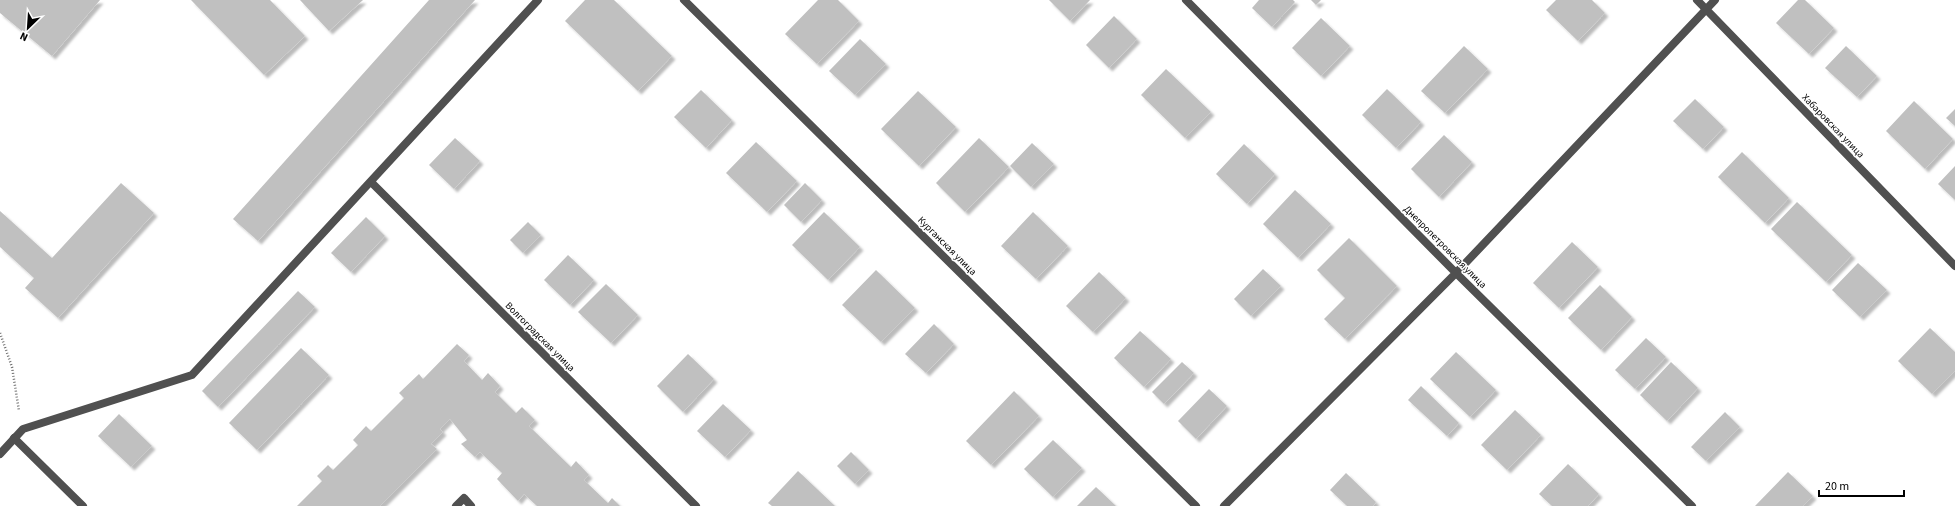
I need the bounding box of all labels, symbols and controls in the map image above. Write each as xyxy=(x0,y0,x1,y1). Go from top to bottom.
north arrow xyxy=(8,8,48,48)
text: N xyxy=(17,28,30,45)
street label: Хабаровская улица xyxy=(1799,91,1867,161)
street label: Днепропетровская улица xyxy=(1400,202,1490,292)
street label: Курганская улица xyxy=(914,213,980,279)
street label: Волгоградская улица xyxy=(502,299,578,375)
scale bar xyxy=(1819,472,1904,498)
text: 20 m xyxy=(1825,478,1849,495)

